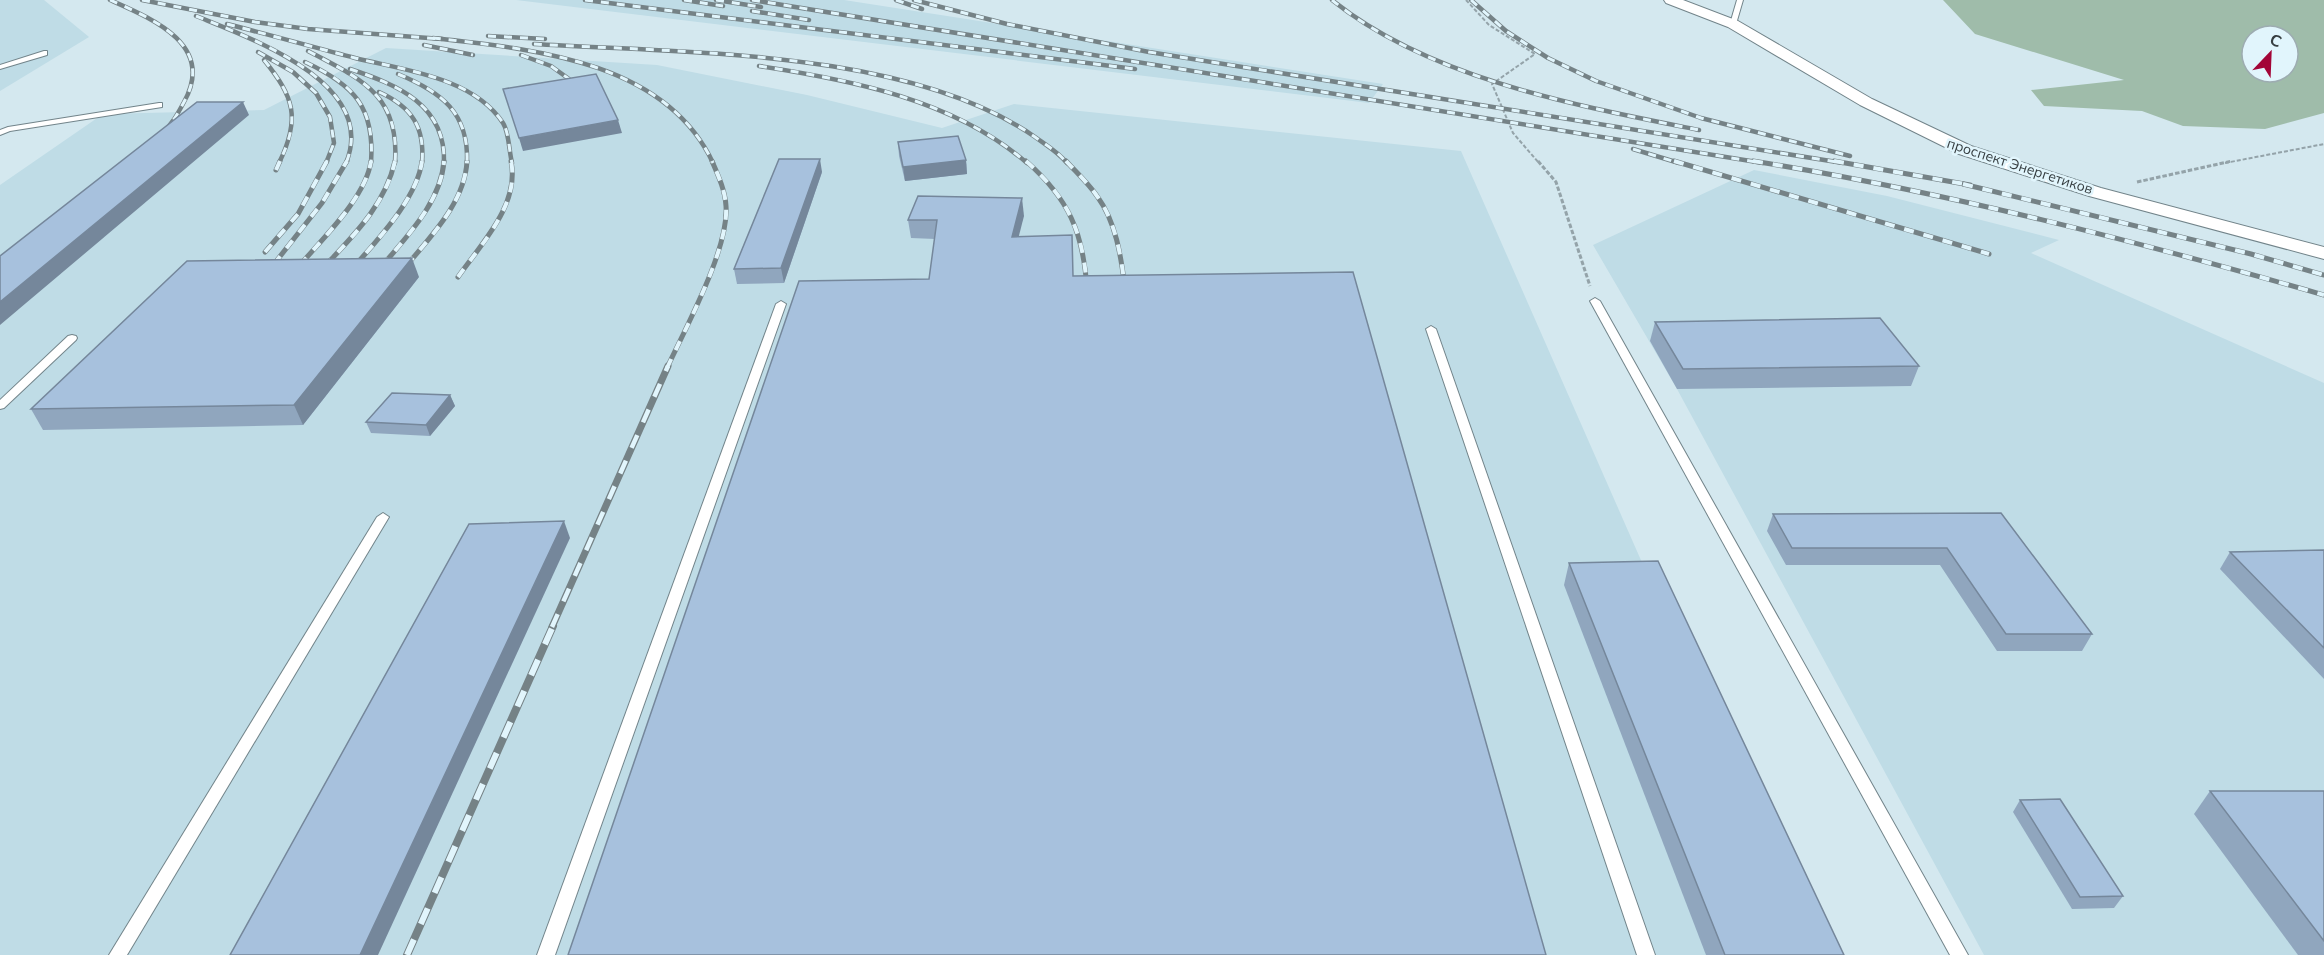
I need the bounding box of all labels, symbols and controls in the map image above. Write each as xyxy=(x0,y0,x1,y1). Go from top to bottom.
north arrow xyxy=(2240,24,2300,84)
text: С xyxy=(2267,29,2285,52)
street label: проспект Энергетиков xyxy=(1945,134,2095,198)

